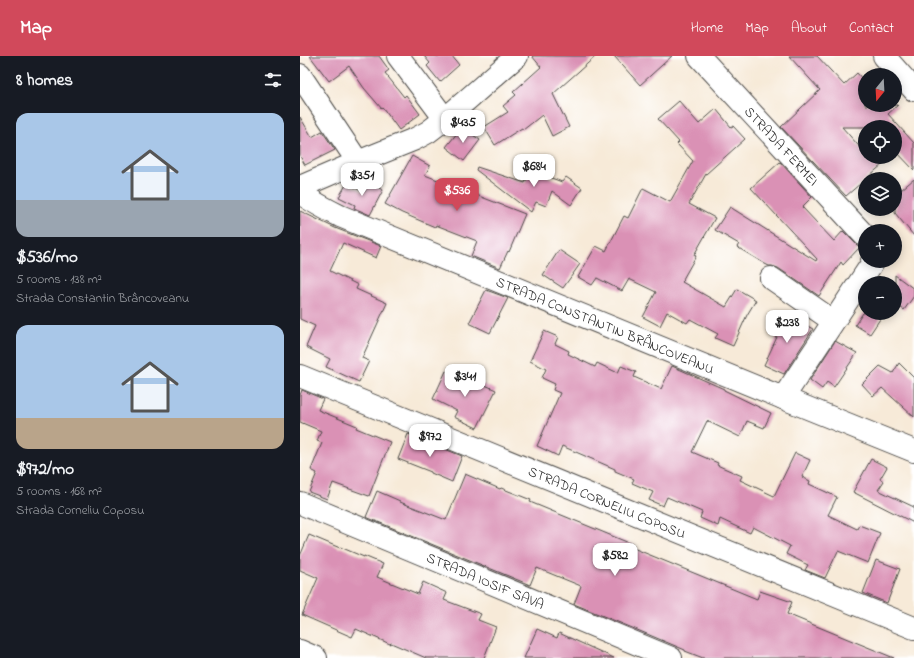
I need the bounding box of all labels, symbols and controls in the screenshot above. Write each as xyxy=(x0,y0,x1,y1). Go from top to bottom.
text: Map xyxy=(20,15,52,42)
text: Home xyxy=(691,18,723,39)
text: Map xyxy=(745,18,769,39)
text: About xyxy=(791,18,827,39)
text: Contact xyxy=(849,18,894,39)
text: 8 homes xyxy=(16,68,73,93)
north arrow xyxy=(858,68,902,112)
map controls xyxy=(858,68,902,320)
icon: filters xyxy=(262,69,284,91)
street label: STRADA FERMEI xyxy=(739,102,823,191)
pin: $435 xyxy=(439,110,487,144)
text: $435 xyxy=(450,113,476,132)
button: locate xyxy=(858,120,902,164)
icon: home xyxy=(114,139,186,211)
pin: $684 xyxy=(510,154,558,188)
text: $684 xyxy=(522,157,546,176)
pin: $351 xyxy=(338,163,386,197)
text: $351 xyxy=(350,166,374,185)
button: layers xyxy=(858,172,902,216)
pin: $536 xyxy=(433,178,481,212)
text: $536 xyxy=(444,181,470,200)
button: + xyxy=(858,224,902,268)
text: $536/mo xyxy=(16,245,78,270)
text: 5 rooms · 138 m² xyxy=(16,270,102,289)
street label: STRADA CONSTANTIN BRÂNCOVEANU xyxy=(492,272,717,381)
button: − xyxy=(858,276,902,320)
text: Strada Constantin Brâncoveanu xyxy=(16,289,189,308)
pin: $238 xyxy=(763,310,811,344)
text: $238 xyxy=(775,313,799,332)
icon: home xyxy=(114,351,186,423)
pin: $341 xyxy=(441,364,489,398)
text: $341 xyxy=(454,367,476,386)
pin: $972 xyxy=(406,424,454,458)
text: $972 xyxy=(418,427,442,446)
text: $972/mo xyxy=(16,457,74,482)
street label: STRADA CORNELIU COPOSU xyxy=(524,462,689,545)
text: 5 rooms · 168 m² xyxy=(16,482,102,501)
text: Strada Corneliu Coposu xyxy=(16,501,144,520)
pin: $582 xyxy=(591,543,639,577)
text: $582 xyxy=(602,546,628,565)
street label: STRADA IOSIF SAVA xyxy=(423,548,547,616)

